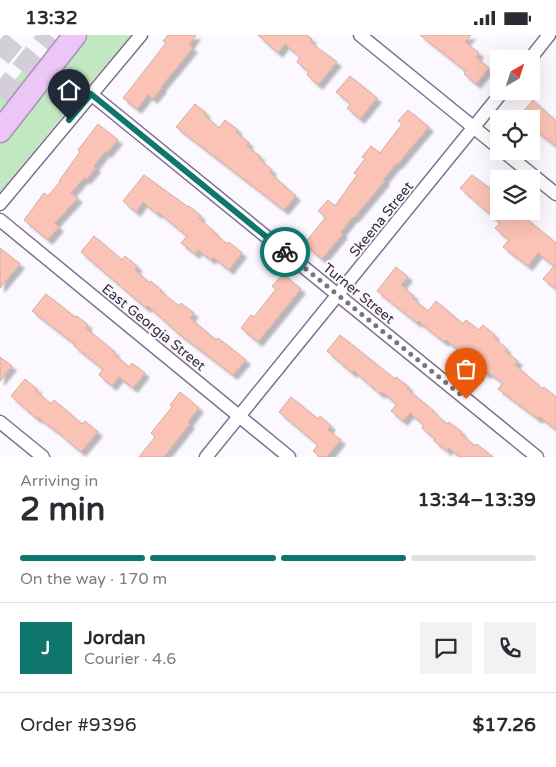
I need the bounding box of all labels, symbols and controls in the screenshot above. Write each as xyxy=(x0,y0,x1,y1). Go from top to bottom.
text: 13:32 xyxy=(25,7,78,29)
north arrow xyxy=(490,50,540,100)
map controls xyxy=(490,50,540,220)
pin xyxy=(48,69,90,120)
icon: home xyxy=(55,76,83,104)
button: locate xyxy=(490,110,540,160)
button: layers xyxy=(490,170,540,220)
street label: Skeena Street xyxy=(346,178,417,260)
courier xyxy=(260,227,310,277)
icon: bike xyxy=(271,238,299,266)
street label: Turner Street xyxy=(320,259,398,328)
street label: East Georgia Street xyxy=(98,280,209,375)
pin xyxy=(445,348,487,399)
icon: bag xyxy=(452,355,480,383)
text: Arriving in xyxy=(20,471,98,491)
text: 13:34–13:39 xyxy=(417,489,536,511)
text: 2 min xyxy=(20,491,105,529)
text: On the way · 170 m xyxy=(20,569,167,589)
button: chat xyxy=(420,622,472,674)
button: phone xyxy=(484,622,536,674)
text: Jordan xyxy=(84,627,146,649)
text: J xyxy=(42,637,50,659)
text: Courier · 4.6 xyxy=(84,649,176,669)
text: Order #9396 xyxy=(20,714,137,736)
text: $17.26 xyxy=(473,714,536,736)

